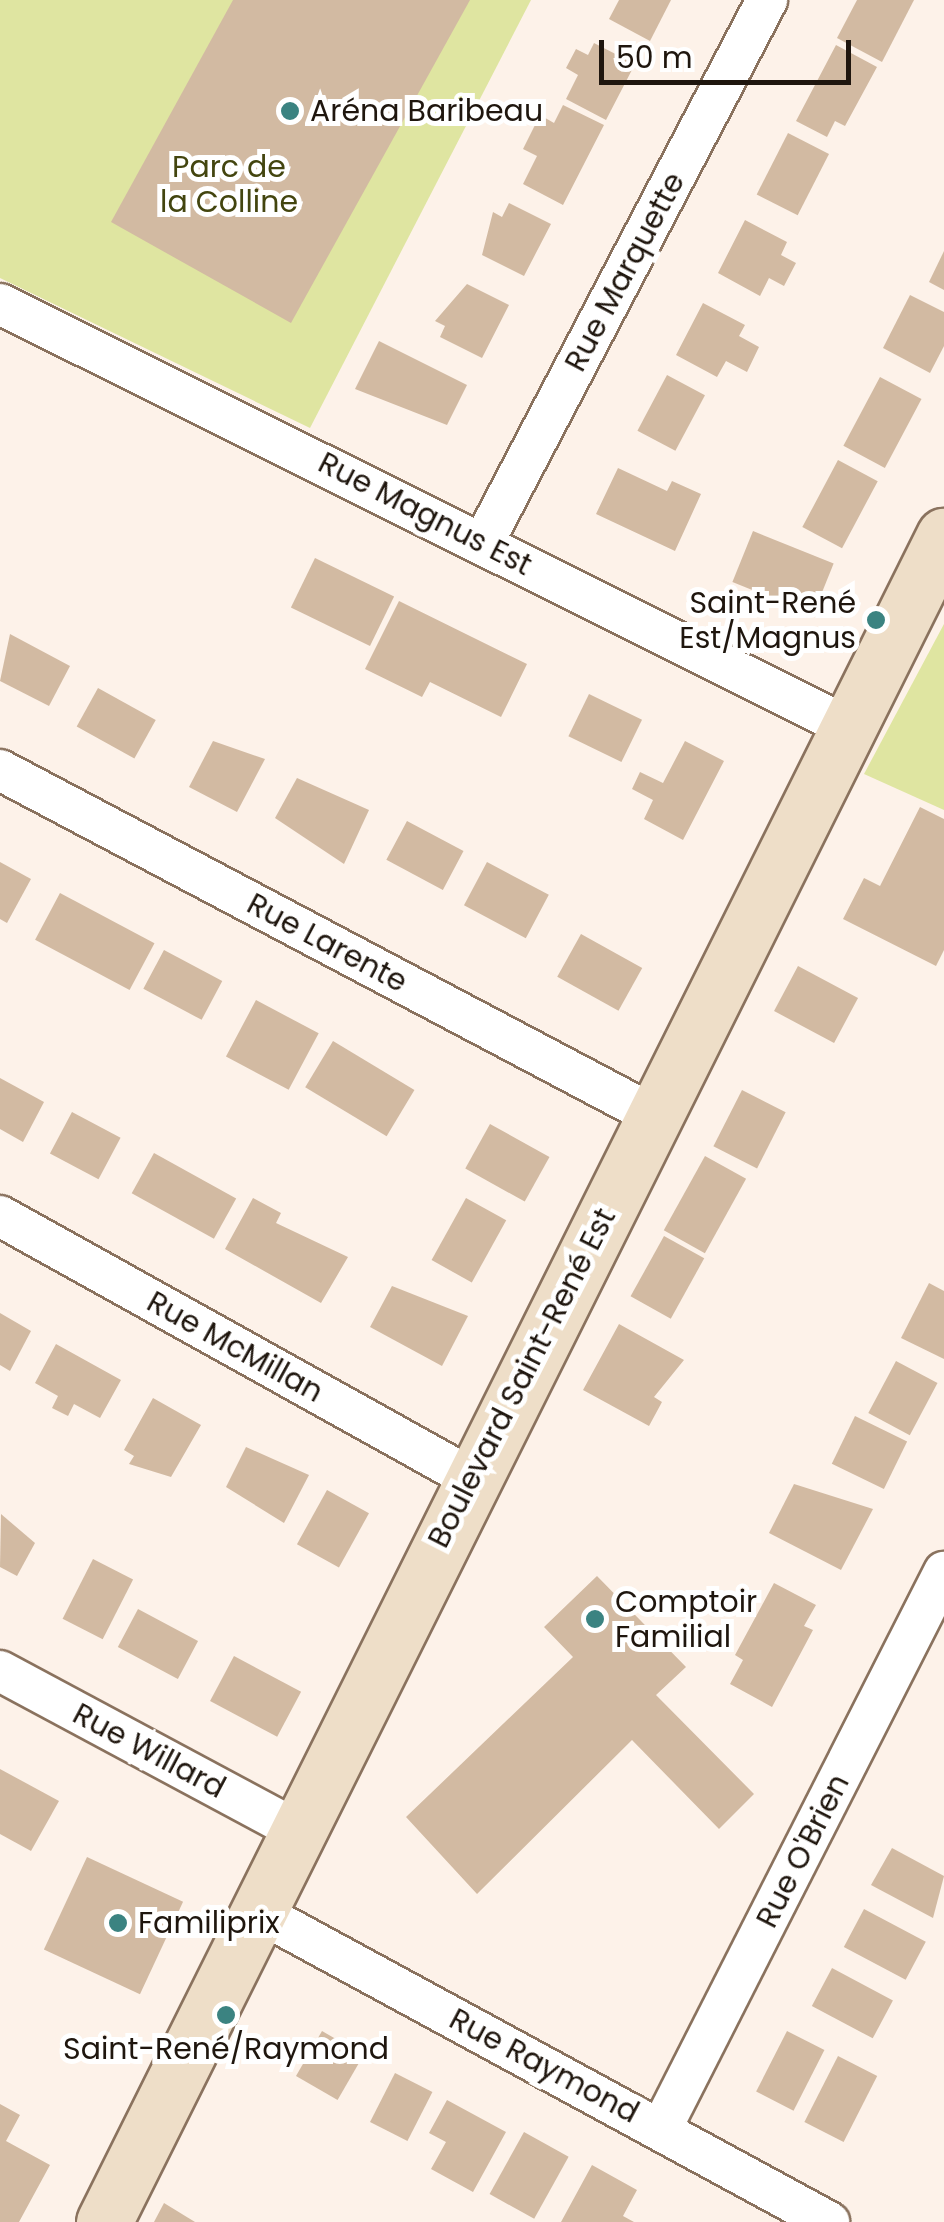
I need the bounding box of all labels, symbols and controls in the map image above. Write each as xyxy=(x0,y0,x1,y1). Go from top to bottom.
scale bar xyxy=(604,20,856,82)
text: 50 m xyxy=(616,36,693,79)
place label: Aréna Baribeau xyxy=(310,93,543,129)
marker: Aréna Baribeau xyxy=(279,100,301,122)
park label: Parc de la Colline xyxy=(160,149,298,220)
street label: Rue Marquette xyxy=(557,166,693,378)
street label: Rue Magnus Est xyxy=(312,445,538,583)
place label: Saint-René Est/Magnus xyxy=(679,585,856,656)
marker: Saint-René Est/Magnus xyxy=(865,609,887,631)
street label: Rue Larente xyxy=(241,886,413,1000)
street label: Boulevard Saint-René Est xyxy=(421,1202,623,1554)
street label: Rue McMillan xyxy=(141,1284,329,1410)
place label: Comptoir Familial xyxy=(615,1584,757,1654)
marker: Comptoir Familial xyxy=(584,1608,606,1630)
street label: Rue Willard xyxy=(67,1696,231,1806)
street label: Rue O'Brien xyxy=(749,1768,857,1934)
place label: Familiprix xyxy=(138,1905,280,1941)
marker: Familiprix xyxy=(107,1912,129,1934)
street label: Rue Raymond xyxy=(443,2001,645,2131)
marker: Saint-René/Raymond xyxy=(215,2004,237,2026)
place label: Saint-René/Raymond xyxy=(63,2031,389,2067)

